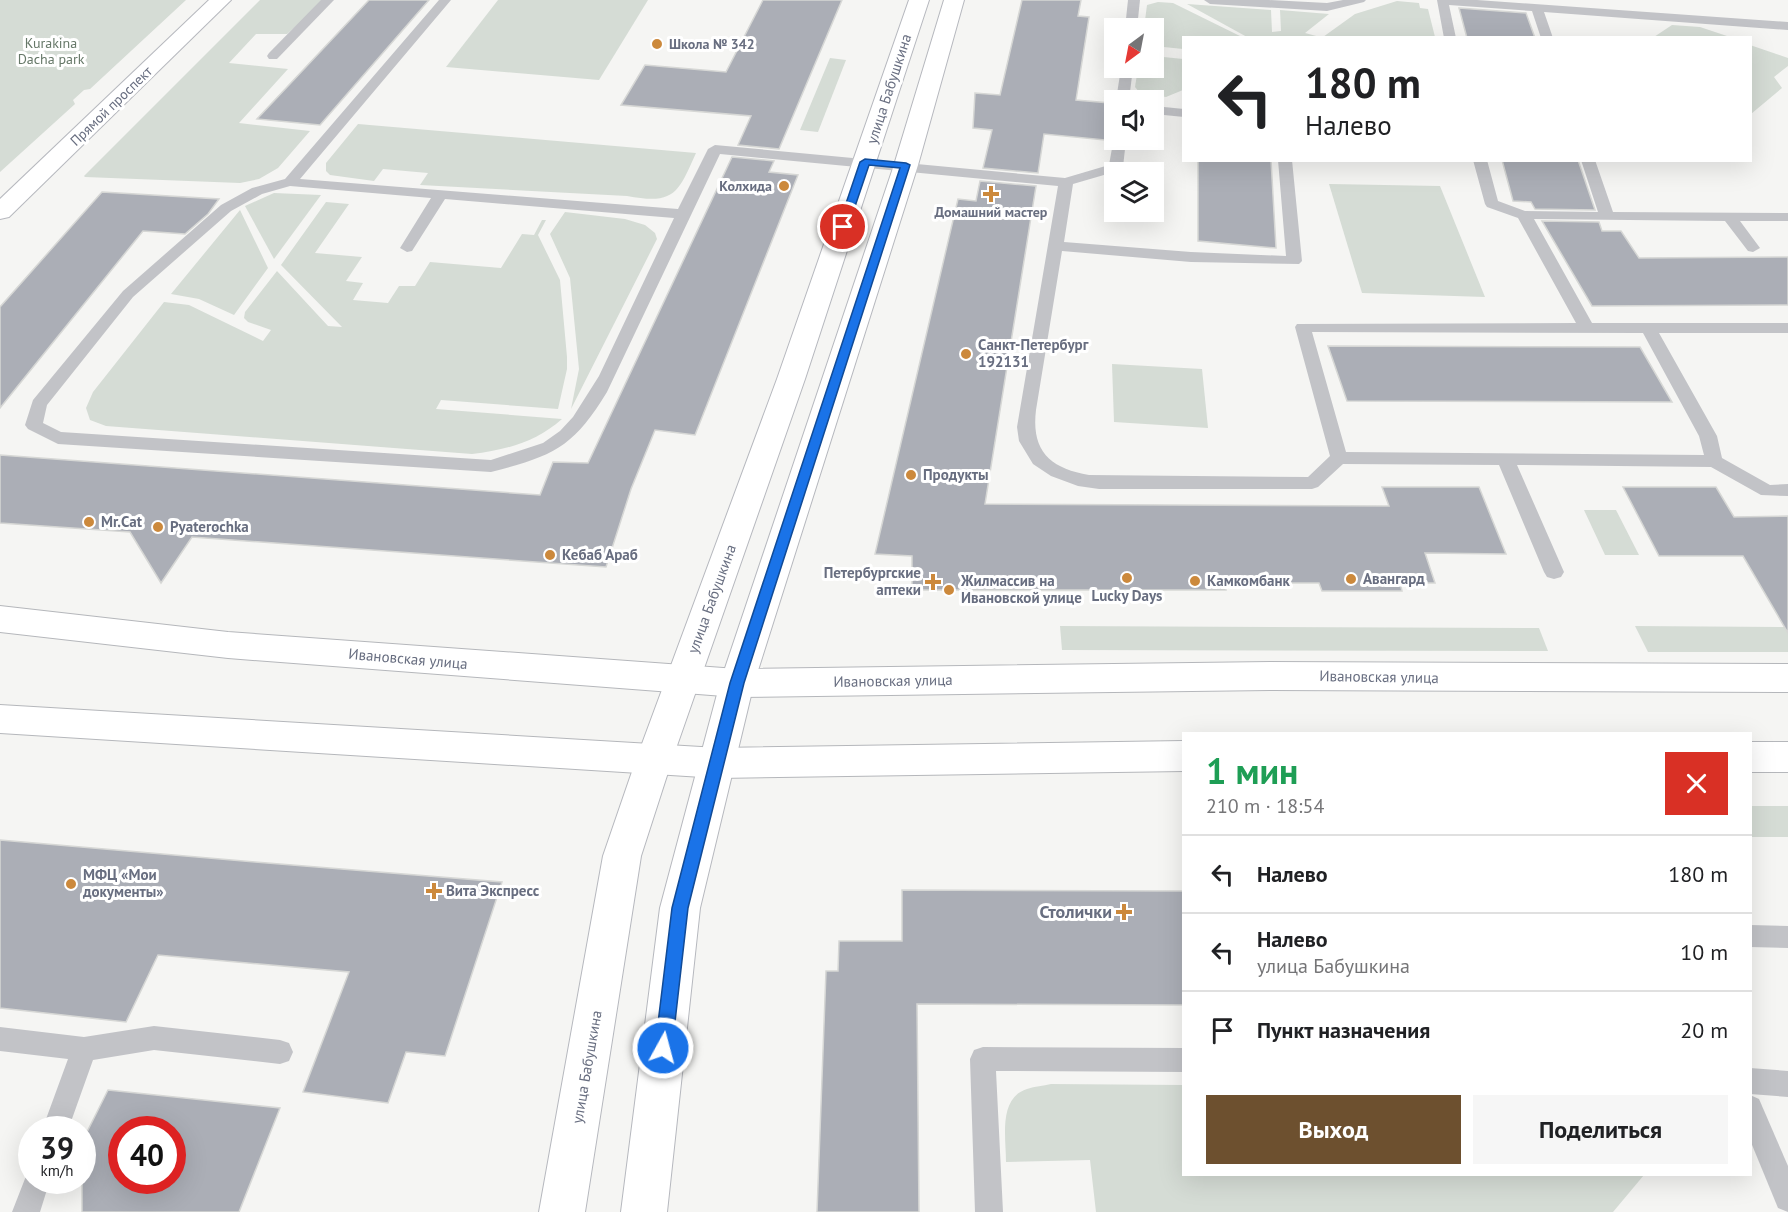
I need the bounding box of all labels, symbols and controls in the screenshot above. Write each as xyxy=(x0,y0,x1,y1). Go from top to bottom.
north arrow xyxy=(1104,18,1164,78)
map controls xyxy=(1104,18,1164,222)
street label: улица Бабушкина xyxy=(862,31,915,146)
park label: Kurakina Dacha park xyxy=(18,34,85,68)
place label: Школа № 342 xyxy=(669,35,755,53)
marker: Школа № 342 xyxy=(650,37,664,51)
text: 180 m xyxy=(1305,55,1421,110)
icon: left xyxy=(1206,60,1284,138)
street label: Прямой проспект xyxy=(66,62,156,150)
button: sound xyxy=(1104,90,1164,150)
text: Налево xyxy=(1305,108,1392,142)
button: layers xyxy=(1104,162,1164,222)
place label: Колхида xyxy=(719,177,772,195)
marker: Колхида xyxy=(777,179,791,193)
marker: Домашний мастер xyxy=(984,187,998,201)
pin xyxy=(817,201,868,252)
place label: Домашний мастер xyxy=(935,203,1048,221)
icon: arrive xyxy=(826,210,859,243)
place label: Санкт-Петербург 192131 xyxy=(978,335,1089,371)
marker: Санкт-Петербург 192131 xyxy=(959,347,973,361)
place label: Продукты xyxy=(923,465,989,484)
marker: Продукты xyxy=(904,468,918,482)
place label: Mr.Cat xyxy=(101,512,143,531)
marker: Mr.Cat xyxy=(82,515,96,529)
place label: Pyaterochka xyxy=(170,517,249,536)
marker: Pyaterochka xyxy=(151,520,165,534)
street label: улица Бабушкина xyxy=(683,542,740,656)
place label: Кебаб Араб xyxy=(562,545,638,564)
marker: Кебаб Араб xyxy=(543,548,557,562)
place label: Петербургские аптеки xyxy=(824,563,921,599)
place label: Авангард xyxy=(1363,569,1425,588)
place label: Жилмассив на Ивановской улице xyxy=(960,571,1082,607)
marker: Lucky Days xyxy=(1120,571,1134,585)
place label: Камкомбанк xyxy=(1207,571,1290,590)
marker: Авангард xyxy=(1344,572,1358,586)
marker: Камкомбанк xyxy=(1188,574,1202,588)
marker: Петербургские аптеки xyxy=(926,575,940,589)
marker: Жилмассив на Ивановской улице xyxy=(942,583,956,597)
place label: Lucky Days xyxy=(1092,586,1162,605)
street label: Ивановская улица xyxy=(348,644,468,673)
street label: Ивановская улица xyxy=(1319,666,1439,687)
street label: Ивановская улица xyxy=(833,670,953,691)
text: 1 мин xyxy=(1206,747,1298,794)
button: close xyxy=(1665,752,1728,815)
text: 210 m · 18:54 xyxy=(1206,793,1324,819)
icon: left xyxy=(1206,858,1239,891)
text: Налево xyxy=(1257,860,1328,888)
text: 180 m xyxy=(1668,860,1728,888)
place label: МФЦ «Мои документы» xyxy=(82,865,164,901)
marker: МФЦ «Мои документы» xyxy=(64,877,78,891)
place label: Вита Экспресс xyxy=(446,881,540,900)
marker: Вита Экспресс xyxy=(427,884,441,898)
place label: Столички xyxy=(1039,900,1112,923)
marker: Столички xyxy=(1117,905,1131,919)
text: Налево xyxy=(1257,925,1328,953)
icon: left xyxy=(1206,936,1239,969)
text: 10 m xyxy=(1680,938,1728,966)
text: улица Бабушкина xyxy=(1257,953,1410,979)
street label: улица Бабушкина xyxy=(567,1009,606,1125)
icon: arrive xyxy=(1206,1014,1239,1047)
position arrow xyxy=(631,1016,695,1080)
text: Пункт назначения xyxy=(1257,1016,1430,1044)
text: 20 m xyxy=(1680,1016,1728,1044)
button: Выход xyxy=(1206,1095,1461,1164)
button: Поделиться xyxy=(1473,1095,1728,1164)
speed limit sign: 40 xyxy=(108,1116,186,1194)
text: 39 xyxy=(40,1128,74,1167)
text: km/h xyxy=(41,1161,73,1180)

